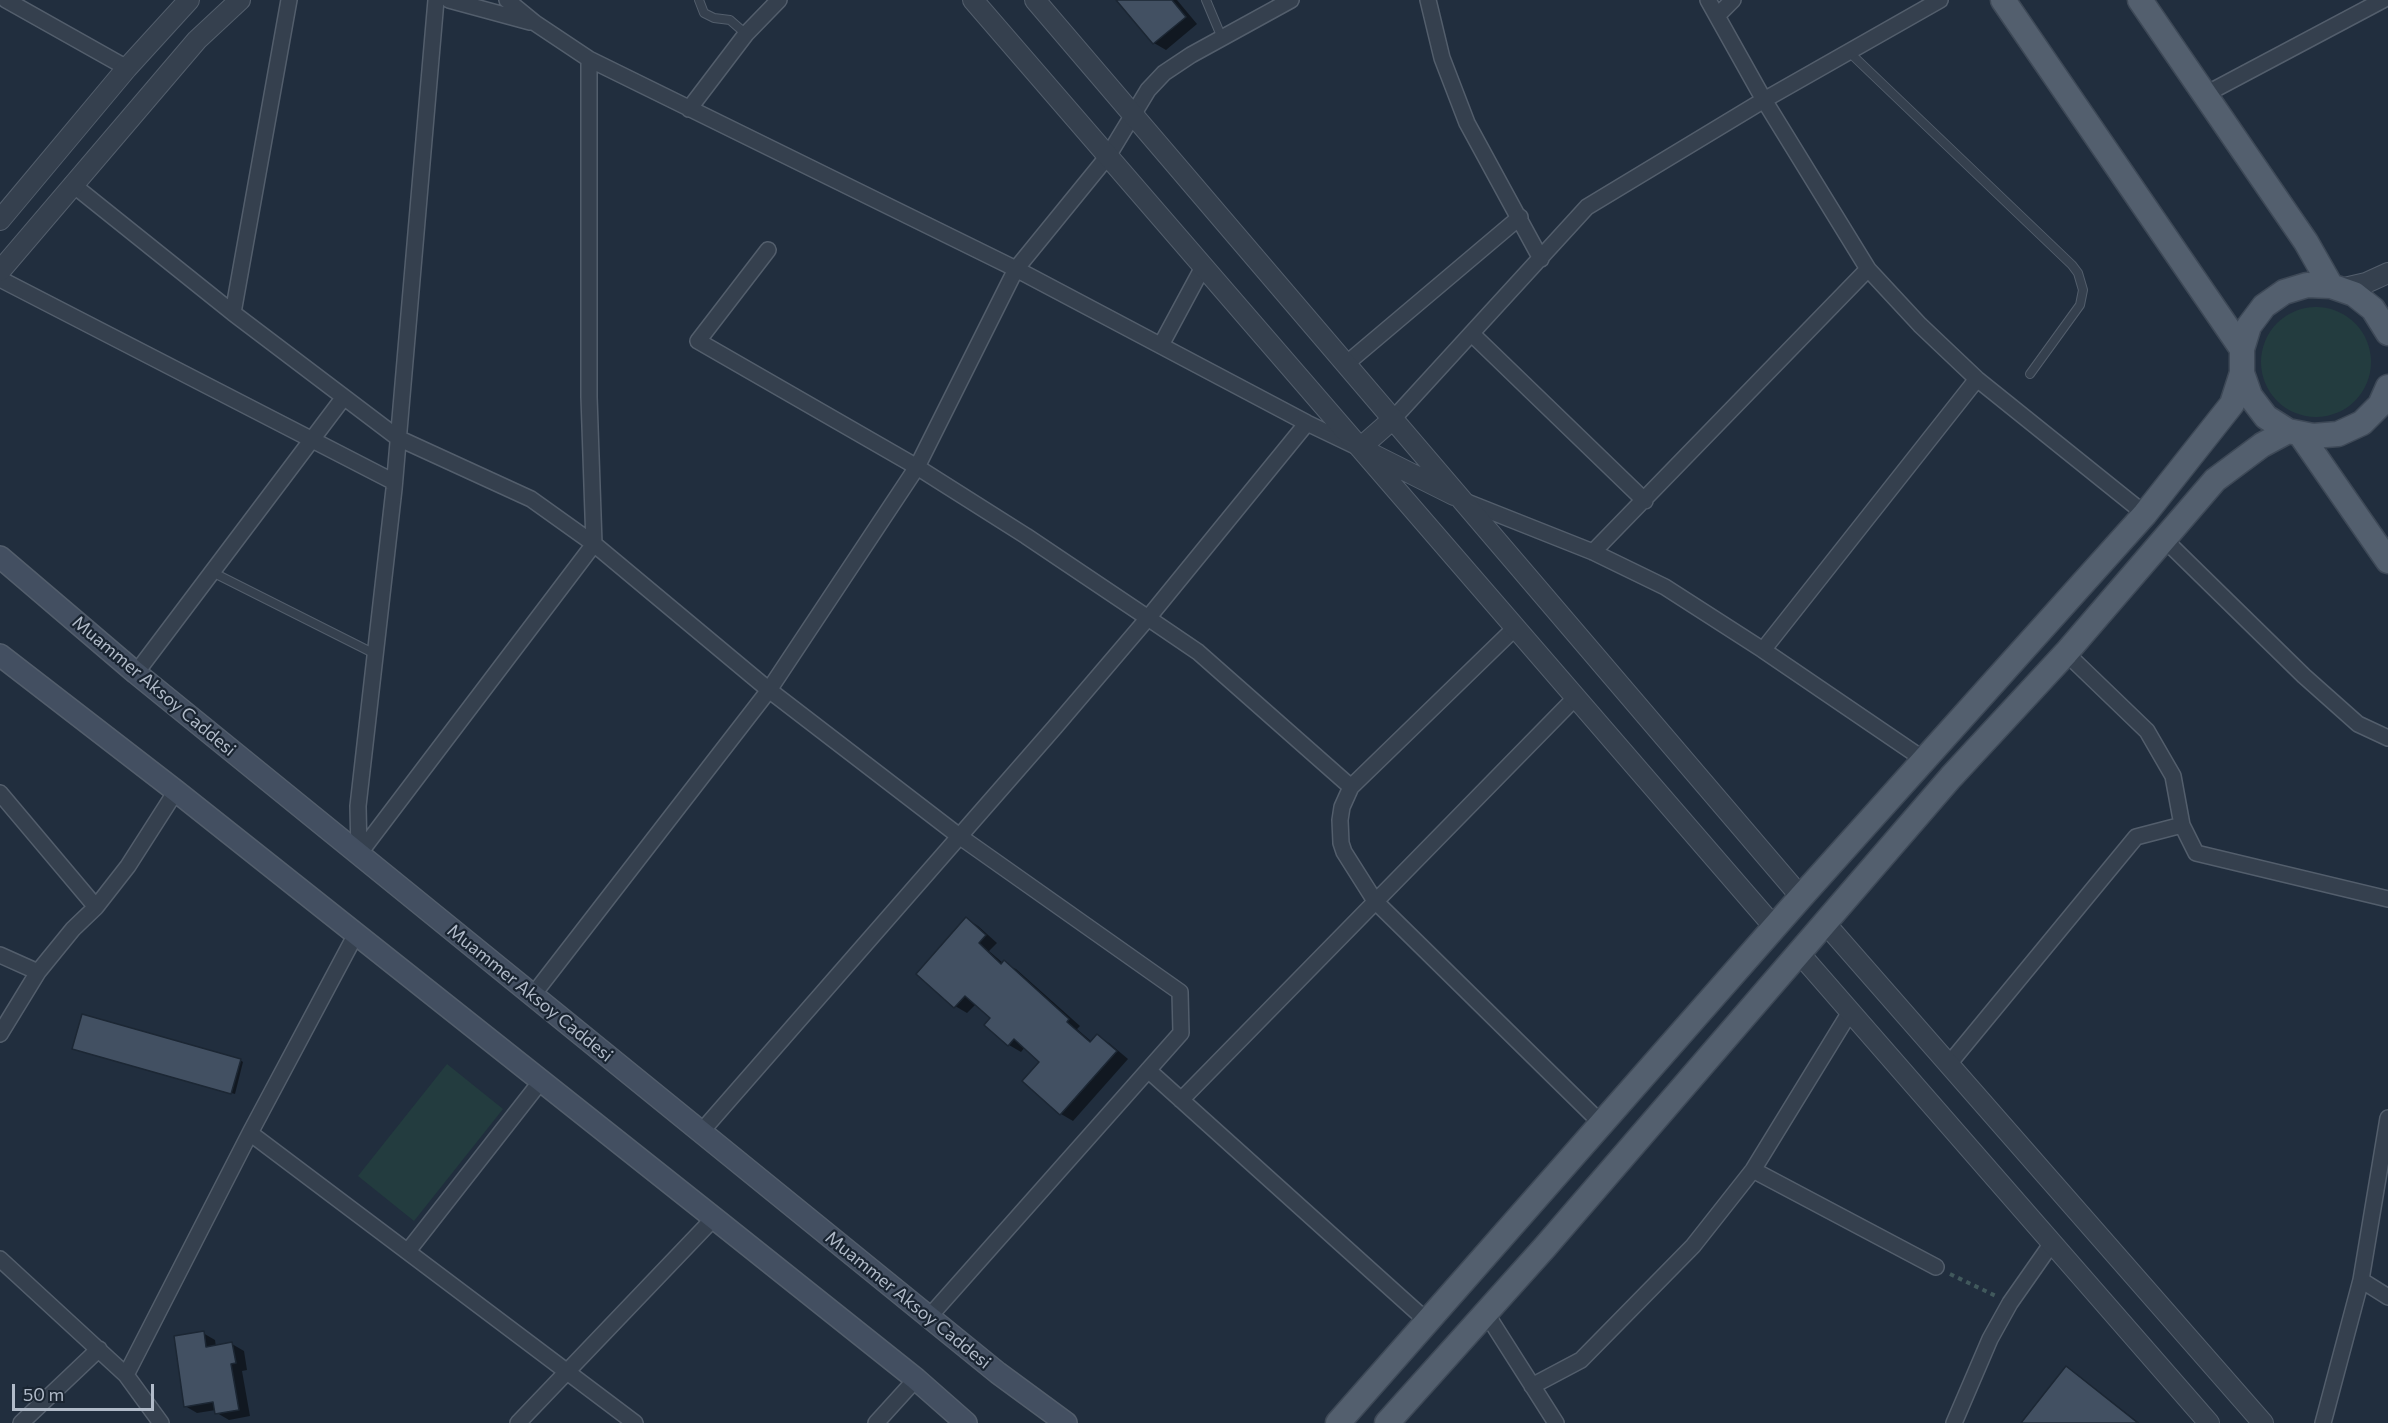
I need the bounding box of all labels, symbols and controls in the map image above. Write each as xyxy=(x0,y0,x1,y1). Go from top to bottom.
street label: Muammer Aksoy Caddesi xyxy=(68,611,240,761)
street label: Muammer Aksoy Caddesi xyxy=(443,920,617,1066)
street label: Muammer Aksoy Caddesi xyxy=(821,1227,995,1373)
scale bar xyxy=(15,1372,158,1410)
text: 50 m xyxy=(23,1383,64,1405)

